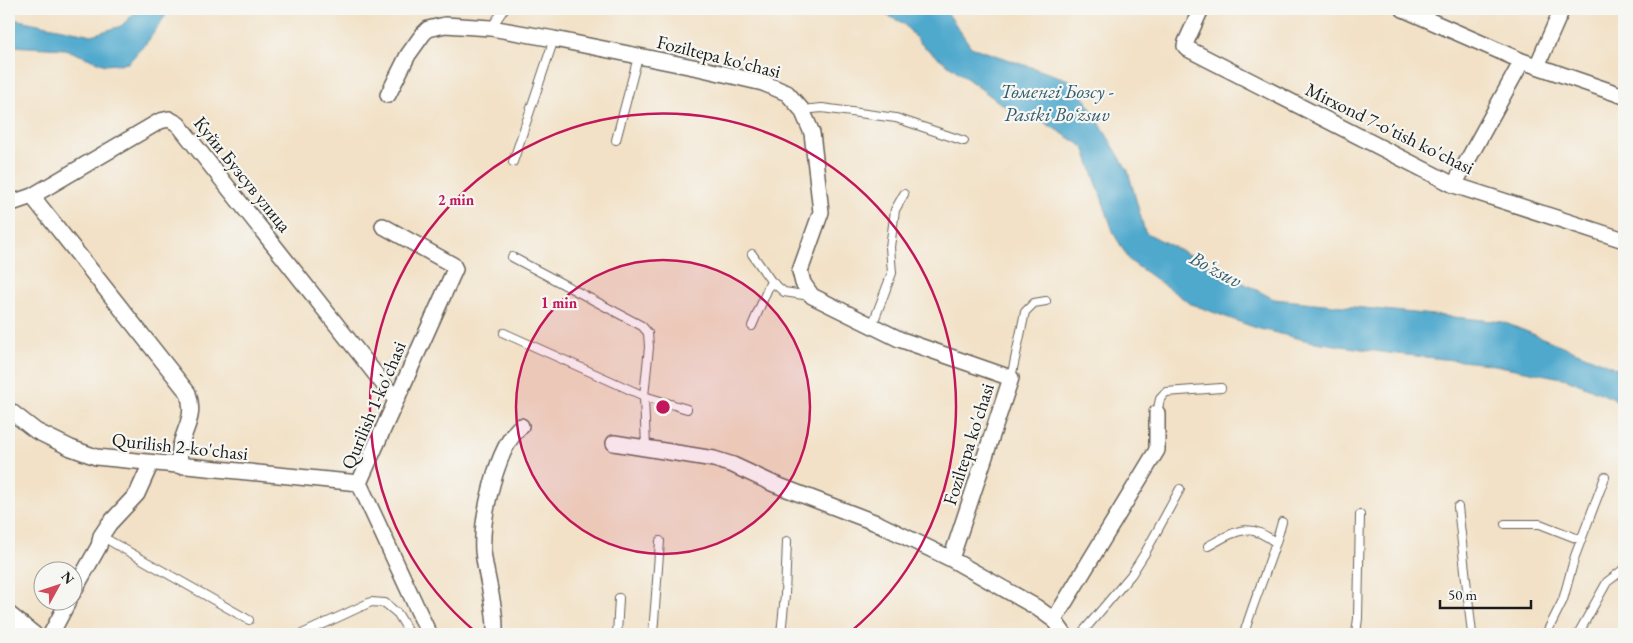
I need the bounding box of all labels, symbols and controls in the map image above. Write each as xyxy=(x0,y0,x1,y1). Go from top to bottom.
street label: Foziltepa ko'chasi xyxy=(654,29,784,84)
street label: Mirxond 7-o'tish ko'chasi xyxy=(1301,77,1478,180)
water label: Төменгі Бозсу - Pastki Boʻzsuv xyxy=(1000,78,1114,127)
street label: Куйи Бузсув улица xyxy=(188,111,297,238)
text: 2 min xyxy=(438,190,475,209)
water label: Boʻzsuv xyxy=(1185,244,1246,293)
text: 1 min xyxy=(541,293,578,312)
street label: Qurilish 1-ko'chasi xyxy=(335,337,412,473)
street label: Foziltepa ko'chasi xyxy=(937,380,1000,508)
centre of rings xyxy=(654,398,672,416)
street label: Qurilish 2-ko'chasi xyxy=(111,427,250,466)
north arrow xyxy=(32,560,82,610)
text: N xyxy=(57,568,79,588)
scale bar xyxy=(1440,578,1532,610)
text: 50 m xyxy=(1448,585,1477,604)

